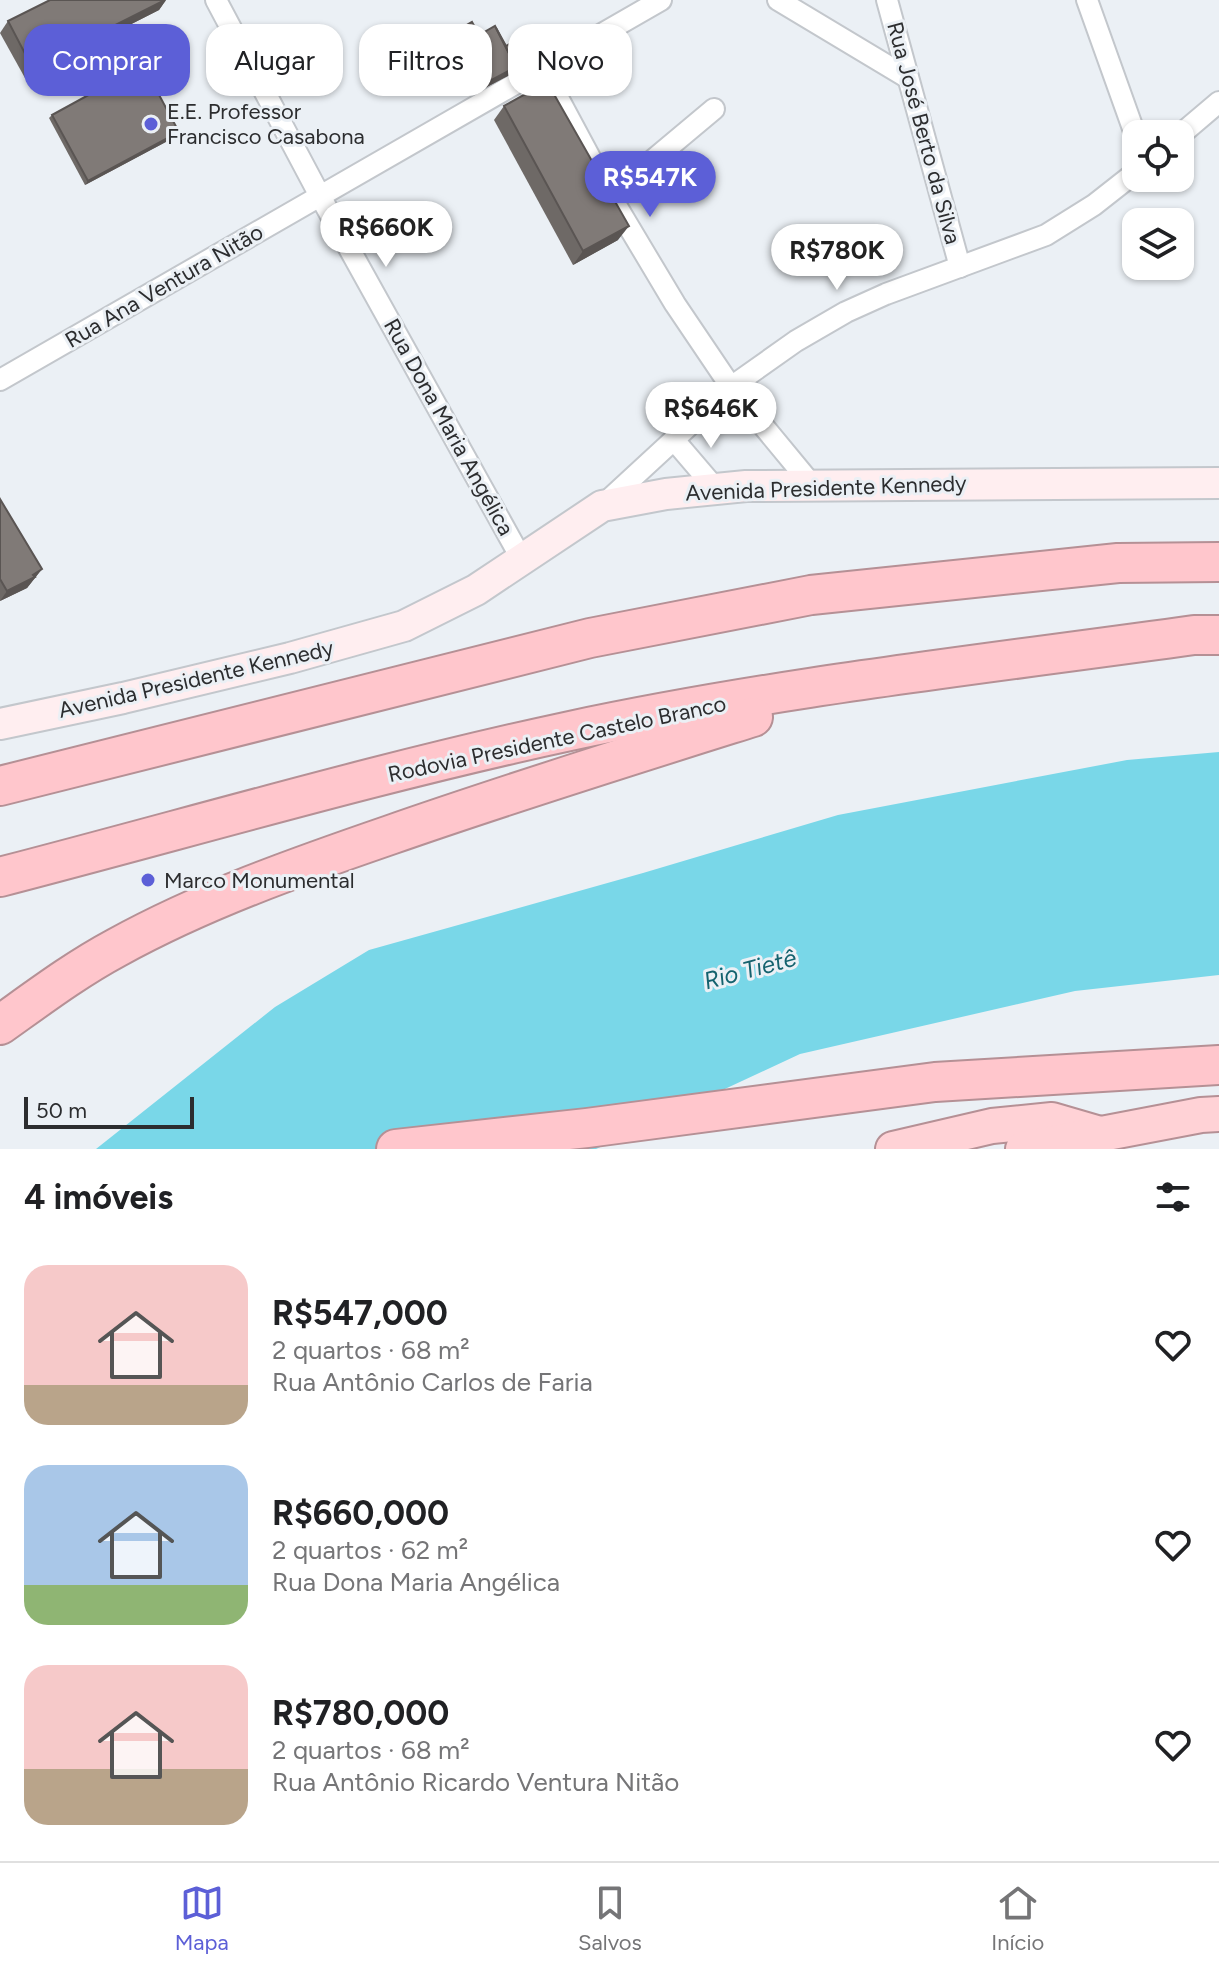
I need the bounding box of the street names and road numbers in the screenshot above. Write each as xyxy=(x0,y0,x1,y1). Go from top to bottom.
street label: Rua José Berto da Silva xyxy=(881,19,967,247)
street label: Rua Ana Ventura Nitão xyxy=(60,218,268,354)
street label: Rua Dona Maria Angélica xyxy=(378,314,520,540)
street label: Avenida Presidente Kennedy xyxy=(685,470,967,506)
street label: Avenida Presidente Kennedy xyxy=(56,634,337,724)
street label: Rodovia Presidente Castelo Branco xyxy=(385,690,729,788)

